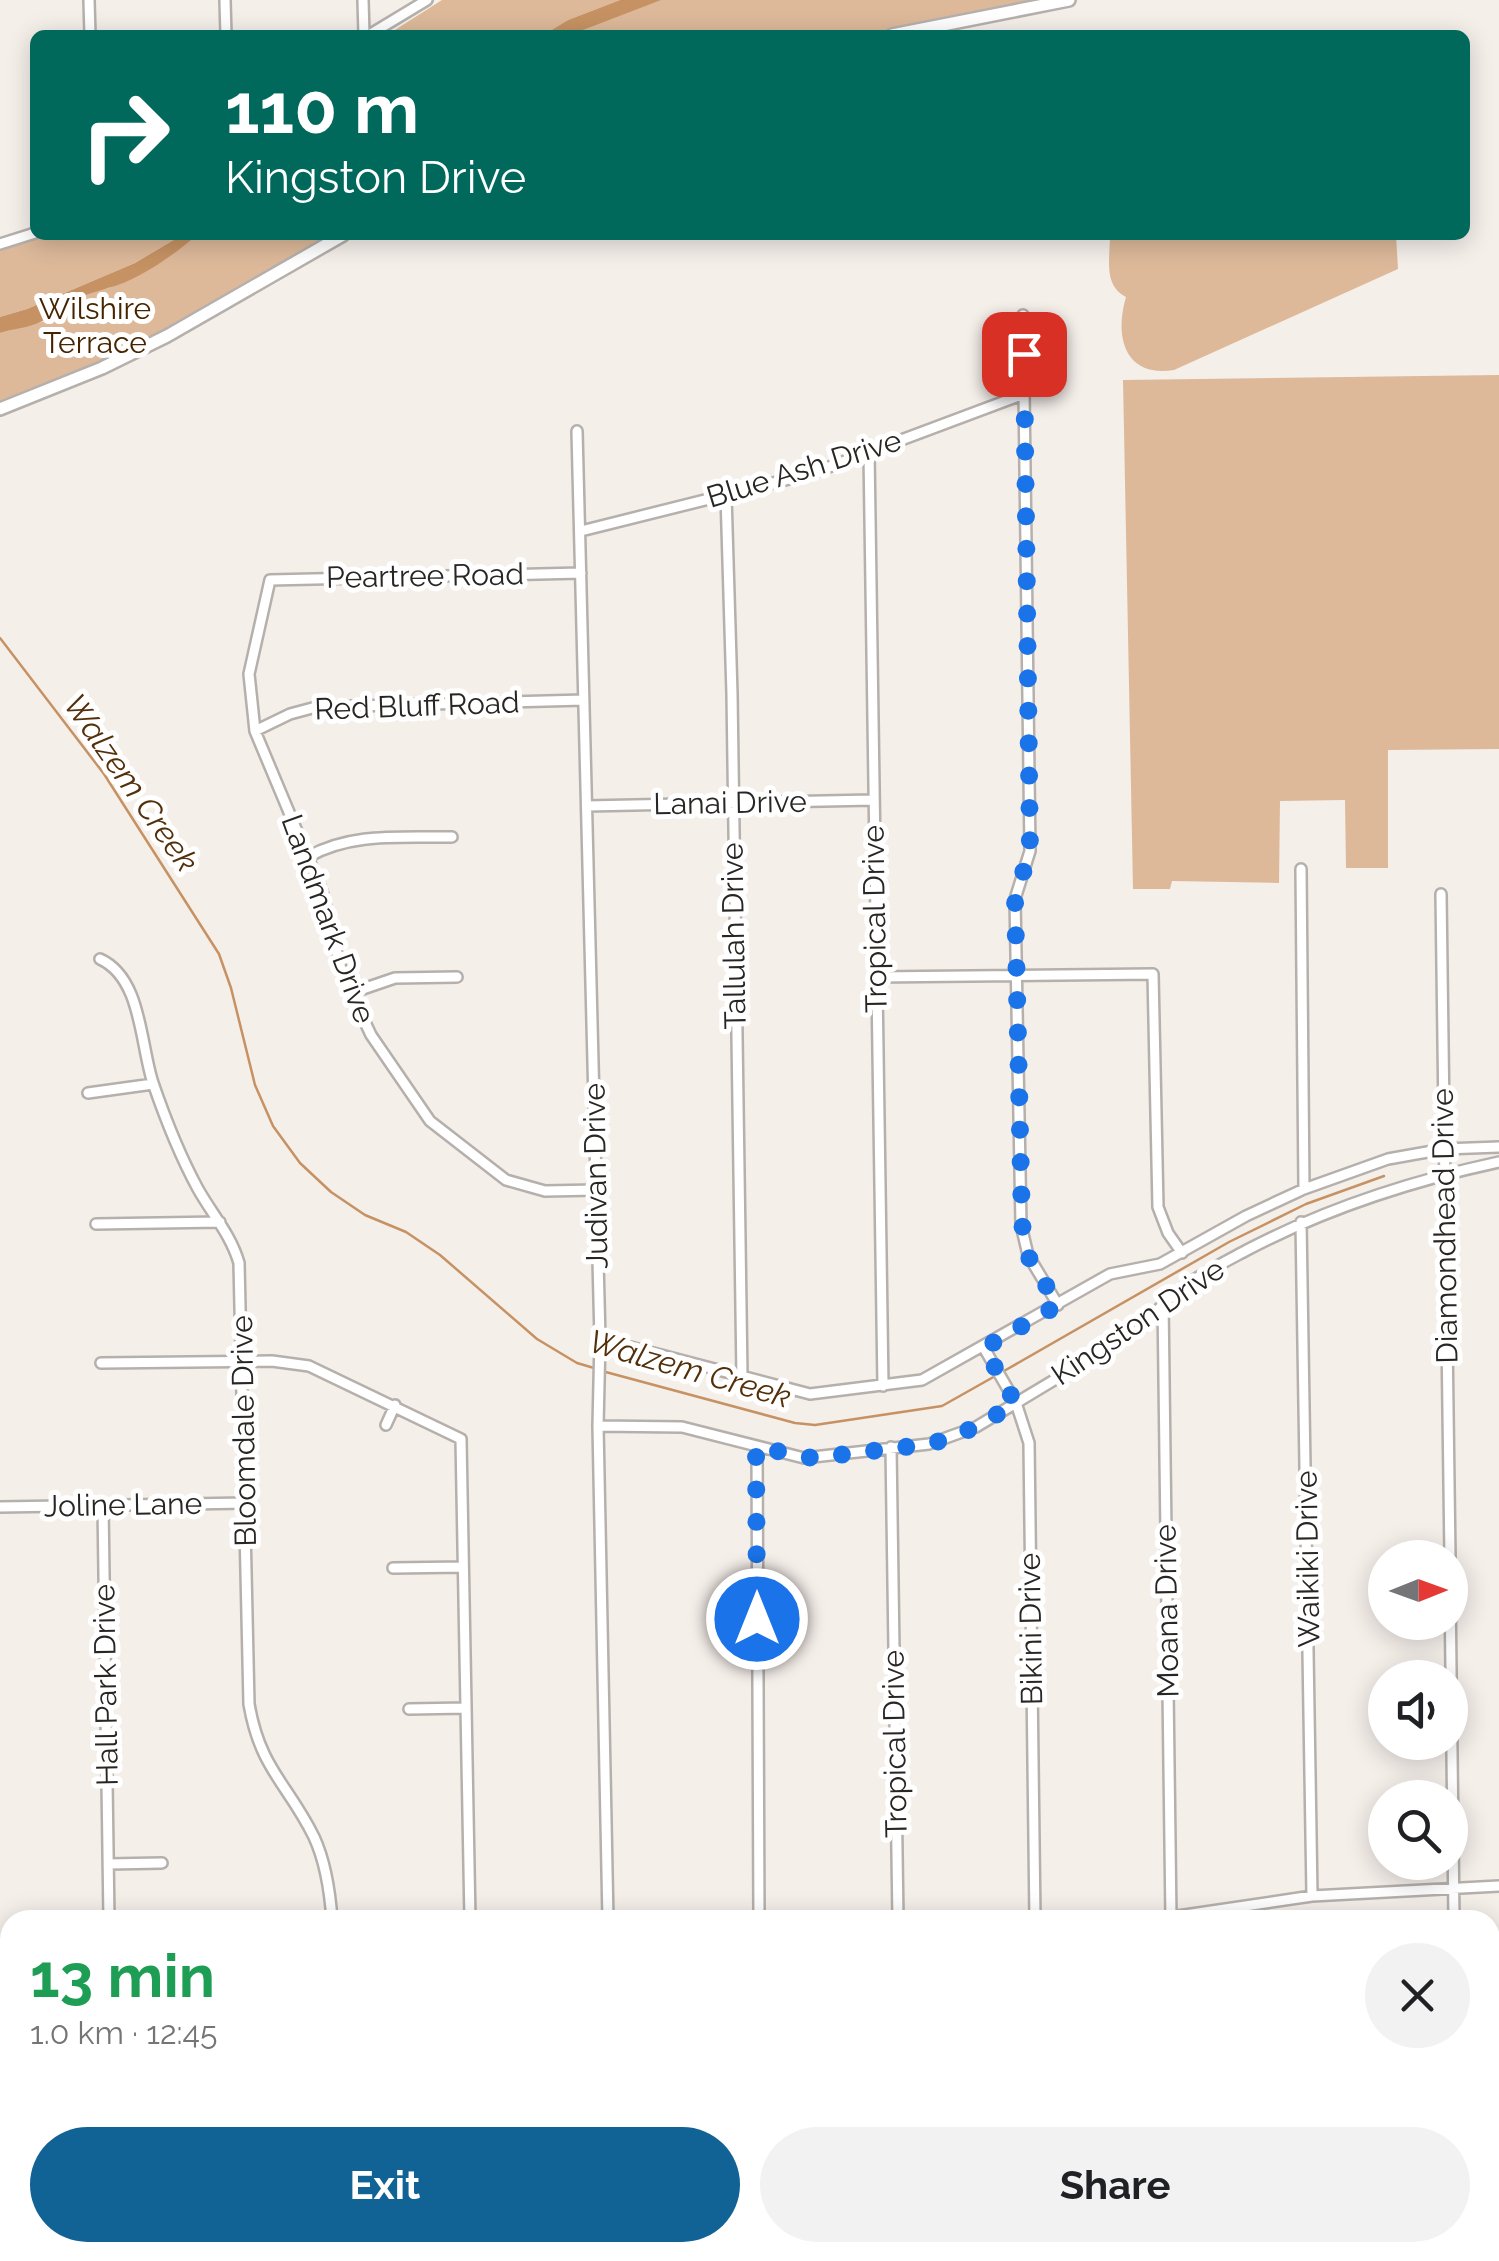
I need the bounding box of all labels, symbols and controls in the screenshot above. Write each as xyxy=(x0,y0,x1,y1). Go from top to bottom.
text: 110 m xyxy=(225,67,419,149)
icon: right xyxy=(60,70,190,200)
text: Kingston Drive xyxy=(225,151,526,204)
park label: Wilshire Terrace xyxy=(39,291,151,360)
pin xyxy=(982,312,1067,397)
icon: arrive xyxy=(997,327,1052,382)
street label: Blue Ash Drive xyxy=(702,422,905,515)
street label: Peartree Road xyxy=(326,556,524,595)
street label: Red Bluff Road xyxy=(314,684,520,727)
water label: Walzem Creek xyxy=(57,687,206,879)
street label: Lanai Drive xyxy=(653,784,807,821)
street label: Landmark Drive xyxy=(274,810,382,1028)
street label: Tropical Drive xyxy=(855,825,894,1013)
street label: Tallulah Drive xyxy=(714,842,753,1030)
street label: Judivan Drive xyxy=(576,1083,615,1269)
street label: Diamondhead Drive xyxy=(1425,1088,1464,1364)
street label: Kingston Drive xyxy=(1045,1251,1231,1392)
street label: Bloomdale Drive xyxy=(224,1315,263,1547)
water label: Walzem Creek xyxy=(585,1322,795,1415)
street label: Waikiki Drive xyxy=(1288,1470,1327,1648)
street label: Joline Lane xyxy=(43,1486,202,1523)
street label: Moana Drive xyxy=(1147,1524,1186,1698)
north arrow xyxy=(1368,1540,1468,1640)
map controls xyxy=(1368,1540,1468,1880)
street label: Bikini Drive xyxy=(1012,1553,1049,1705)
position arrow xyxy=(705,1567,809,1671)
street label: Hall Park Drive xyxy=(86,1584,125,1786)
street label: Tropical Drive xyxy=(875,1650,914,1838)
button: sound xyxy=(1368,1660,1468,1760)
button: search xyxy=(1368,1780,1468,1880)
text: 13 min xyxy=(30,1941,215,2011)
button: close xyxy=(1365,1943,1470,2048)
text: 1.0 km · 12:45 xyxy=(30,2014,218,2051)
button: Exit xyxy=(30,2127,740,2242)
button: Share xyxy=(760,2127,1470,2242)

